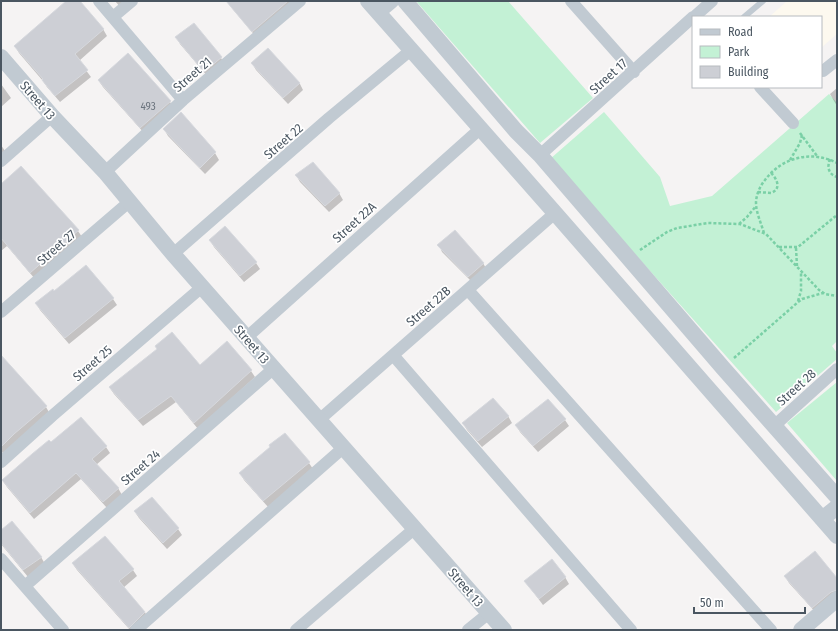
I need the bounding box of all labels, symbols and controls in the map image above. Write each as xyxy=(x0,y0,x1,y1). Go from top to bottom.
legend xyxy=(692,16,822,88)
text: Road xyxy=(728,25,753,39)
text: Park xyxy=(728,45,750,59)
street label: Street 21 xyxy=(170,54,214,95)
street label: Street 17 xyxy=(586,56,630,97)
text: Building xyxy=(728,65,769,79)
street label: Street 13 xyxy=(17,78,58,123)
house number: 493 xyxy=(140,100,156,113)
street label: Street 22 xyxy=(261,120,306,162)
street label: Street 22A xyxy=(330,199,379,246)
street label: Street 27 xyxy=(34,227,79,268)
street label: Street 22B xyxy=(403,283,453,330)
street label: Street 13 xyxy=(231,322,272,367)
street label: Street 25 xyxy=(70,342,115,384)
street label: Street 28 xyxy=(774,366,819,409)
street label: Street 24 xyxy=(118,446,163,488)
street label: Street 13 xyxy=(445,565,486,610)
scale bar xyxy=(694,589,805,615)
text: 50 m xyxy=(700,596,724,610)

